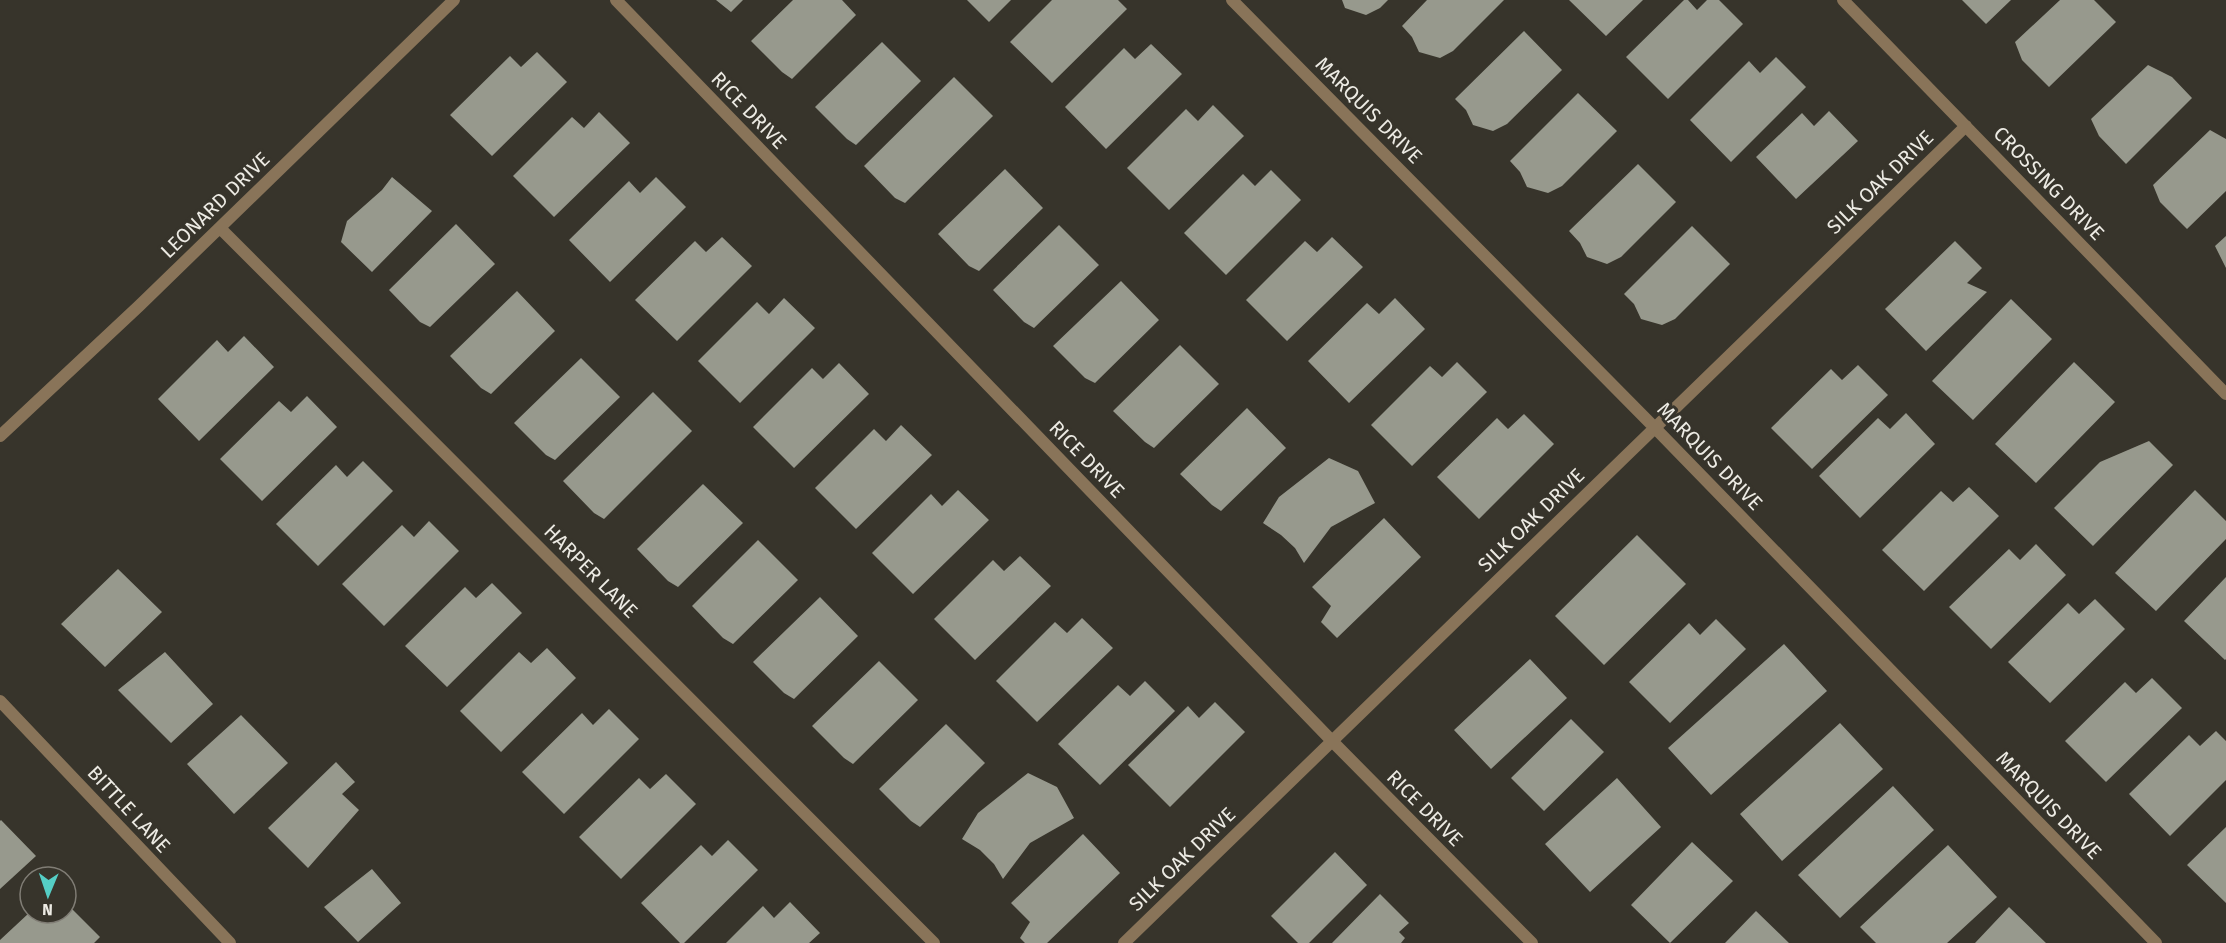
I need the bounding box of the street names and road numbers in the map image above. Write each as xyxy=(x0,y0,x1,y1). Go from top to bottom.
street label: MARQUIS DRIVE xyxy=(1311,52,1427,168)
street label: RICE DRIVE xyxy=(706,66,792,154)
street label: CROSSING DRIVE xyxy=(1989,121,2109,245)
street label: SILK OAK DRIVE xyxy=(1822,125,1938,239)
street label: LEONARD DRIVE xyxy=(155,147,275,263)
street label: MARQUIS DRIVE xyxy=(1652,397,1768,515)
street label: RICE DRIVE xyxy=(1044,415,1130,503)
street label: SILK OAK DRIVE xyxy=(1473,463,1589,577)
street label: HARPER LANE xyxy=(539,519,643,623)
street label: MARQUIS DRIVE xyxy=(1991,746,2107,864)
street label: BITTLE LANE xyxy=(83,760,175,858)
street label: RICE DRIVE xyxy=(1382,765,1468,851)
street label: SILK OAK DRIVE xyxy=(1124,802,1240,916)

